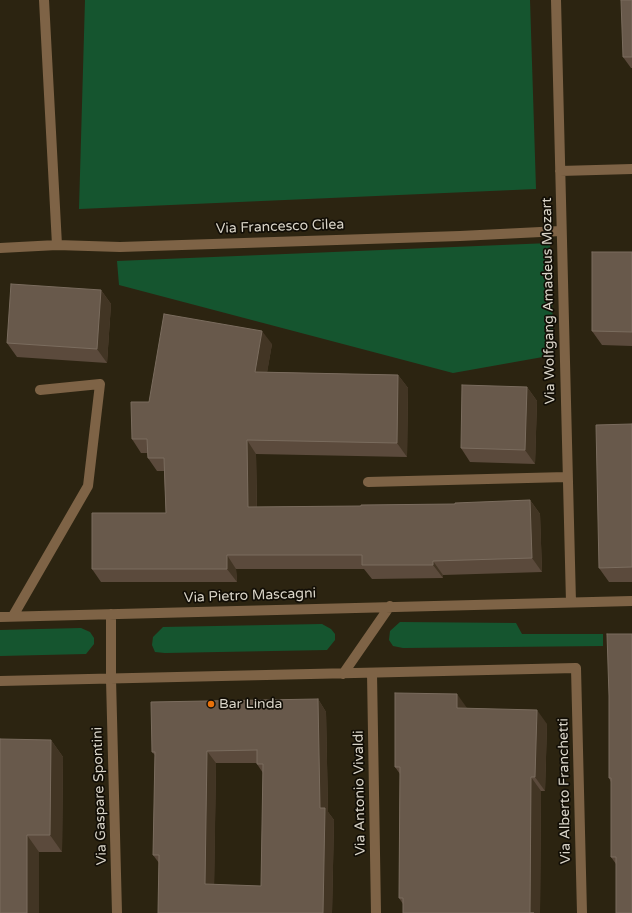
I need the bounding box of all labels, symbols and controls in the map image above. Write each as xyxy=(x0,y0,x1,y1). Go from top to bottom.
street label: Via Wolfgang Amadeus Mozart xyxy=(539,197,559,405)
street label: Via Francesco Cilea xyxy=(215,216,345,238)
street label: Via Pietro Mascagni xyxy=(184,585,316,607)
place label: Bar Linda xyxy=(219,696,282,712)
marker: Bar Linda xyxy=(206,699,216,709)
street label: Via Alberto Franchetti xyxy=(555,718,575,864)
street label: Via Gaspare Spontini xyxy=(89,727,111,865)
street label: Via Antonio Vivaldi xyxy=(351,730,369,856)

